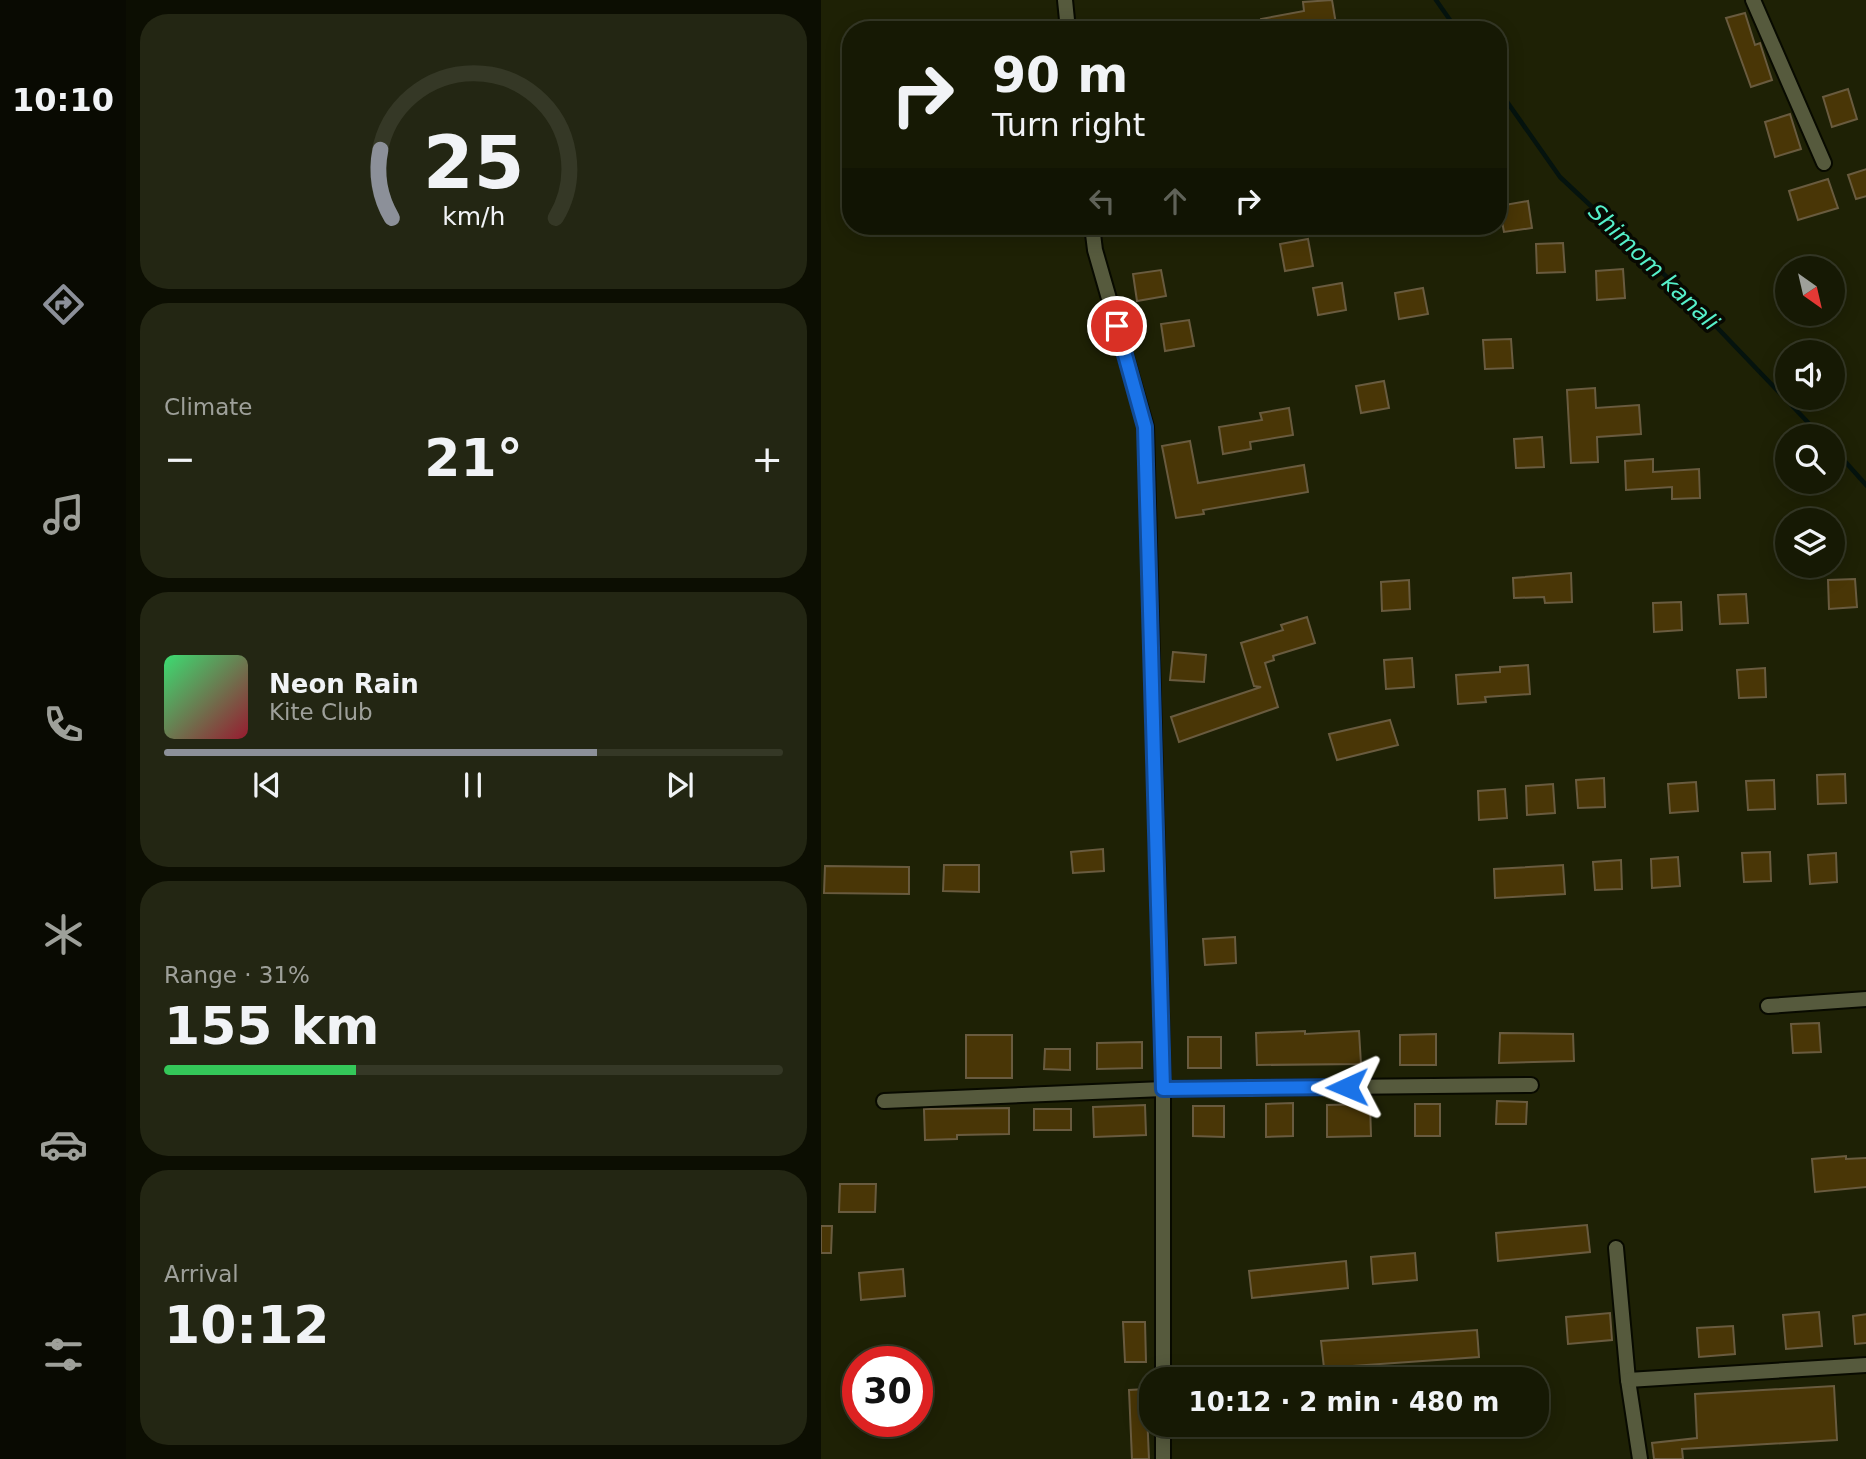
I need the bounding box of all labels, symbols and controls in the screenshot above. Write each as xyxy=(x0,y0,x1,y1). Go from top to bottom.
text: 90 m xyxy=(992,47,1128,104)
icon: right xyxy=(877,49,968,140)
text: 10:10 xyxy=(12,81,114,119)
text: Turn right xyxy=(992,106,1145,144)
text: 25 xyxy=(423,120,524,205)
icon: left xyxy=(1083,182,1121,220)
icon: ahead xyxy=(1156,182,1194,220)
icon: right xyxy=(1229,182,1267,220)
water label: Shimom kanali xyxy=(1584,198,1725,336)
text: km/h xyxy=(442,201,505,230)
north arrow xyxy=(1775,256,1845,326)
map controls xyxy=(1775,256,1845,578)
icon: directions xyxy=(39,280,88,329)
pin xyxy=(1087,296,1147,356)
icon: arrive xyxy=(1098,307,1136,345)
button: sound xyxy=(1775,340,1845,410)
text: Climate xyxy=(164,394,253,420)
button: search xyxy=(1775,424,1845,494)
text: 21° xyxy=(424,428,523,488)
text: − xyxy=(164,437,196,481)
text: + xyxy=(751,437,783,481)
icon: music xyxy=(39,490,88,539)
button: layers xyxy=(1775,508,1845,578)
text: Neon Rain xyxy=(269,669,419,699)
text: Kite Club xyxy=(269,699,373,725)
icon: phone xyxy=(39,700,88,749)
icon: previous xyxy=(248,766,286,804)
icon: pause xyxy=(454,766,492,804)
icon: next xyxy=(661,766,699,804)
icon: climate xyxy=(39,910,88,959)
text: Range · 31% xyxy=(164,962,310,988)
text: 155 km xyxy=(164,996,379,1056)
position arrow xyxy=(1310,1050,1384,1124)
icon: car xyxy=(39,1120,88,1169)
text: Arrival xyxy=(164,1261,239,1287)
text: 10:12 xyxy=(164,1295,330,1355)
icon: filters xyxy=(39,1330,88,1379)
speed limit sign: 30 xyxy=(842,1346,933,1437)
text: 10:12 · 2 min · 480 m xyxy=(1189,1387,1499,1417)

